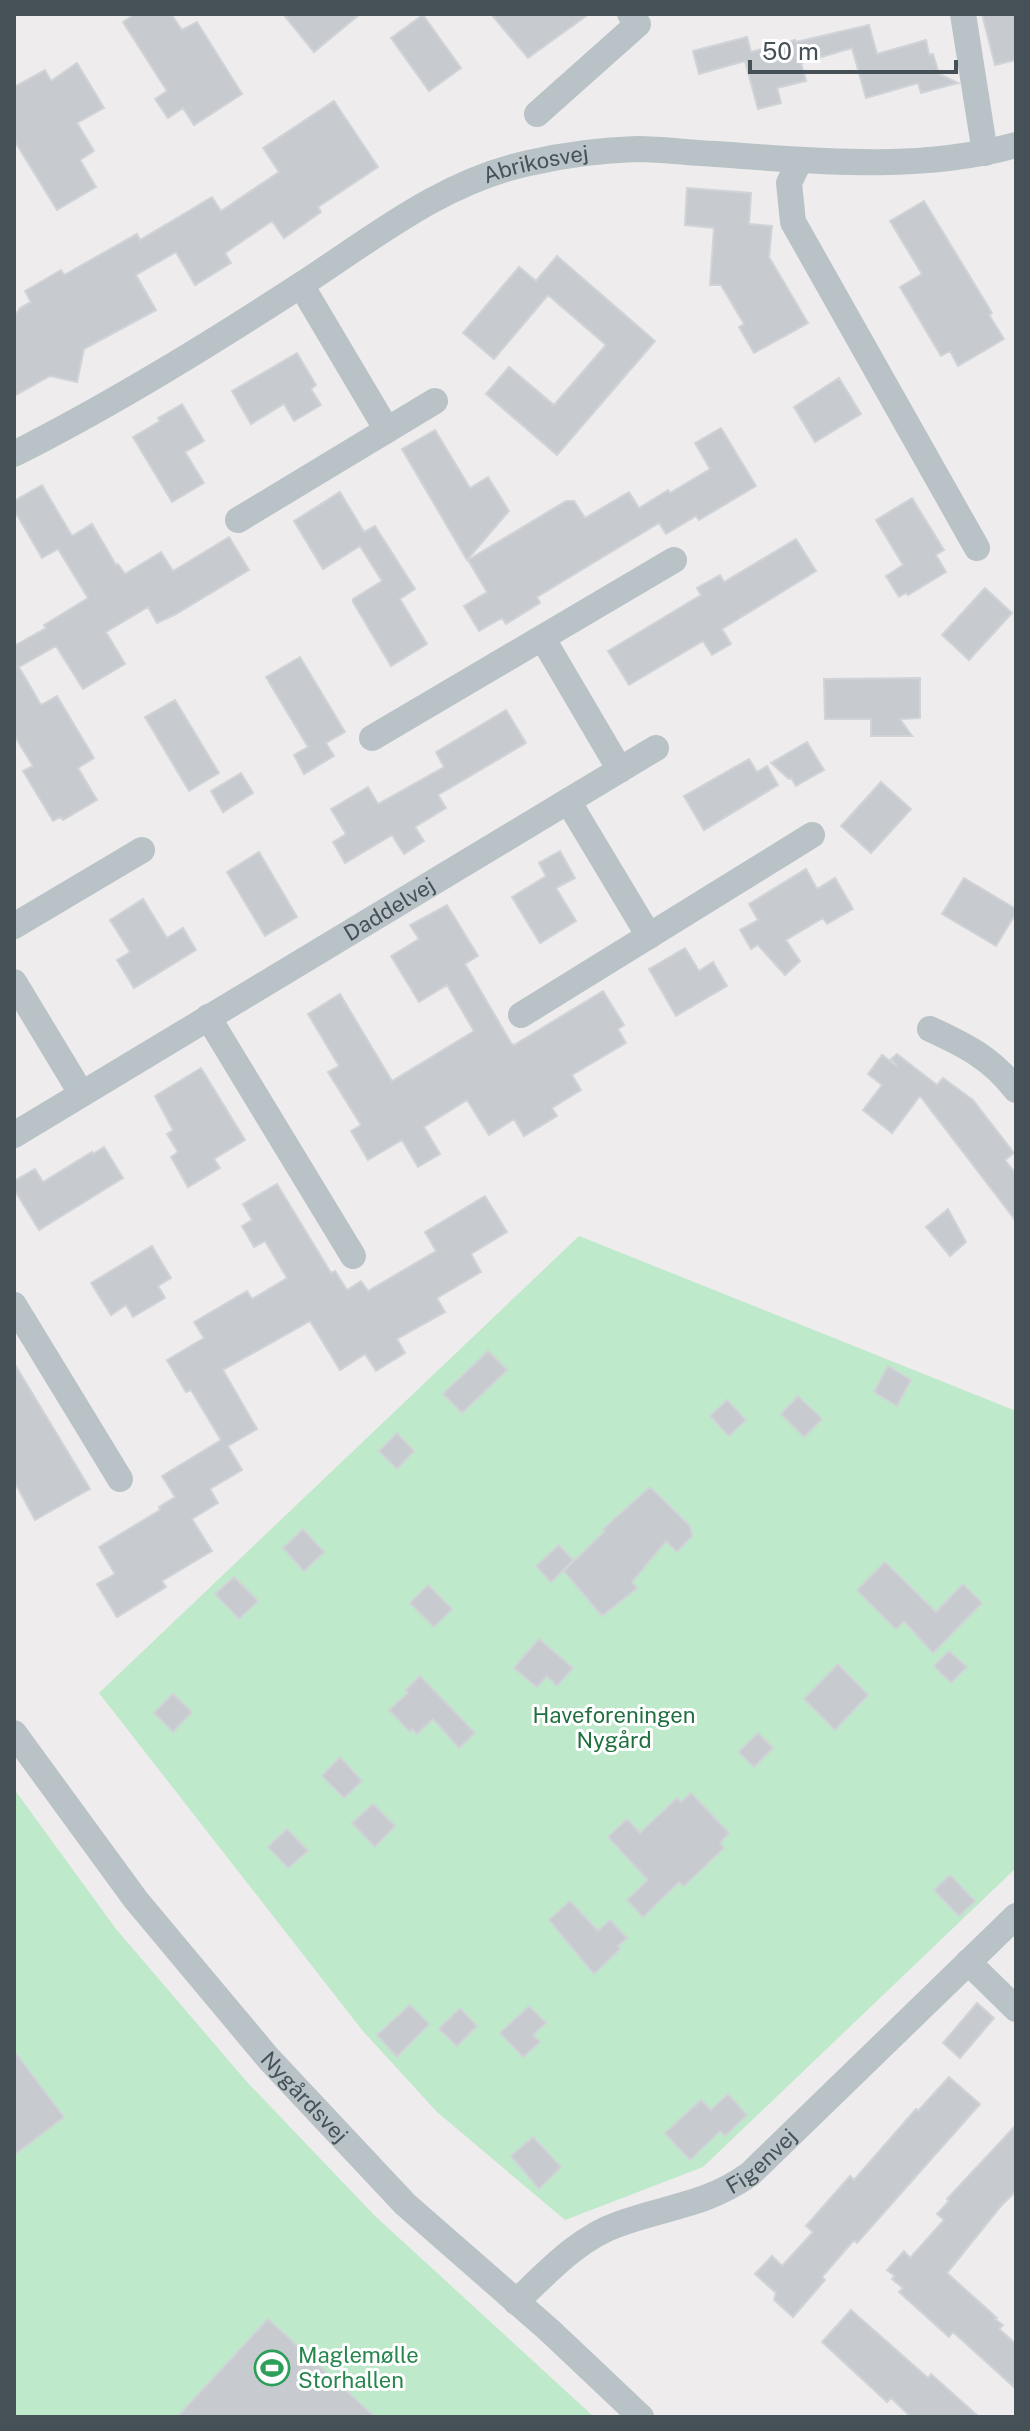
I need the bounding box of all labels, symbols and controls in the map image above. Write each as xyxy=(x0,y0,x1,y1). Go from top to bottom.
scale bar xyxy=(750,24,956,74)
text: 50 m xyxy=(762,37,819,65)
street label: Abrikosvej xyxy=(479,140,590,189)
street label: Daddelvej xyxy=(339,872,439,946)
park label: Haveforeningen Nygård xyxy=(533,1702,695,1753)
street label: Nygårdsvej xyxy=(256,2046,353,2148)
street label: Figenvej xyxy=(721,2123,802,2199)
place label: Maglemølle Storhallen xyxy=(298,2342,419,2393)
sports icon: Maglemølle Storhallen xyxy=(253,2349,291,2387)

